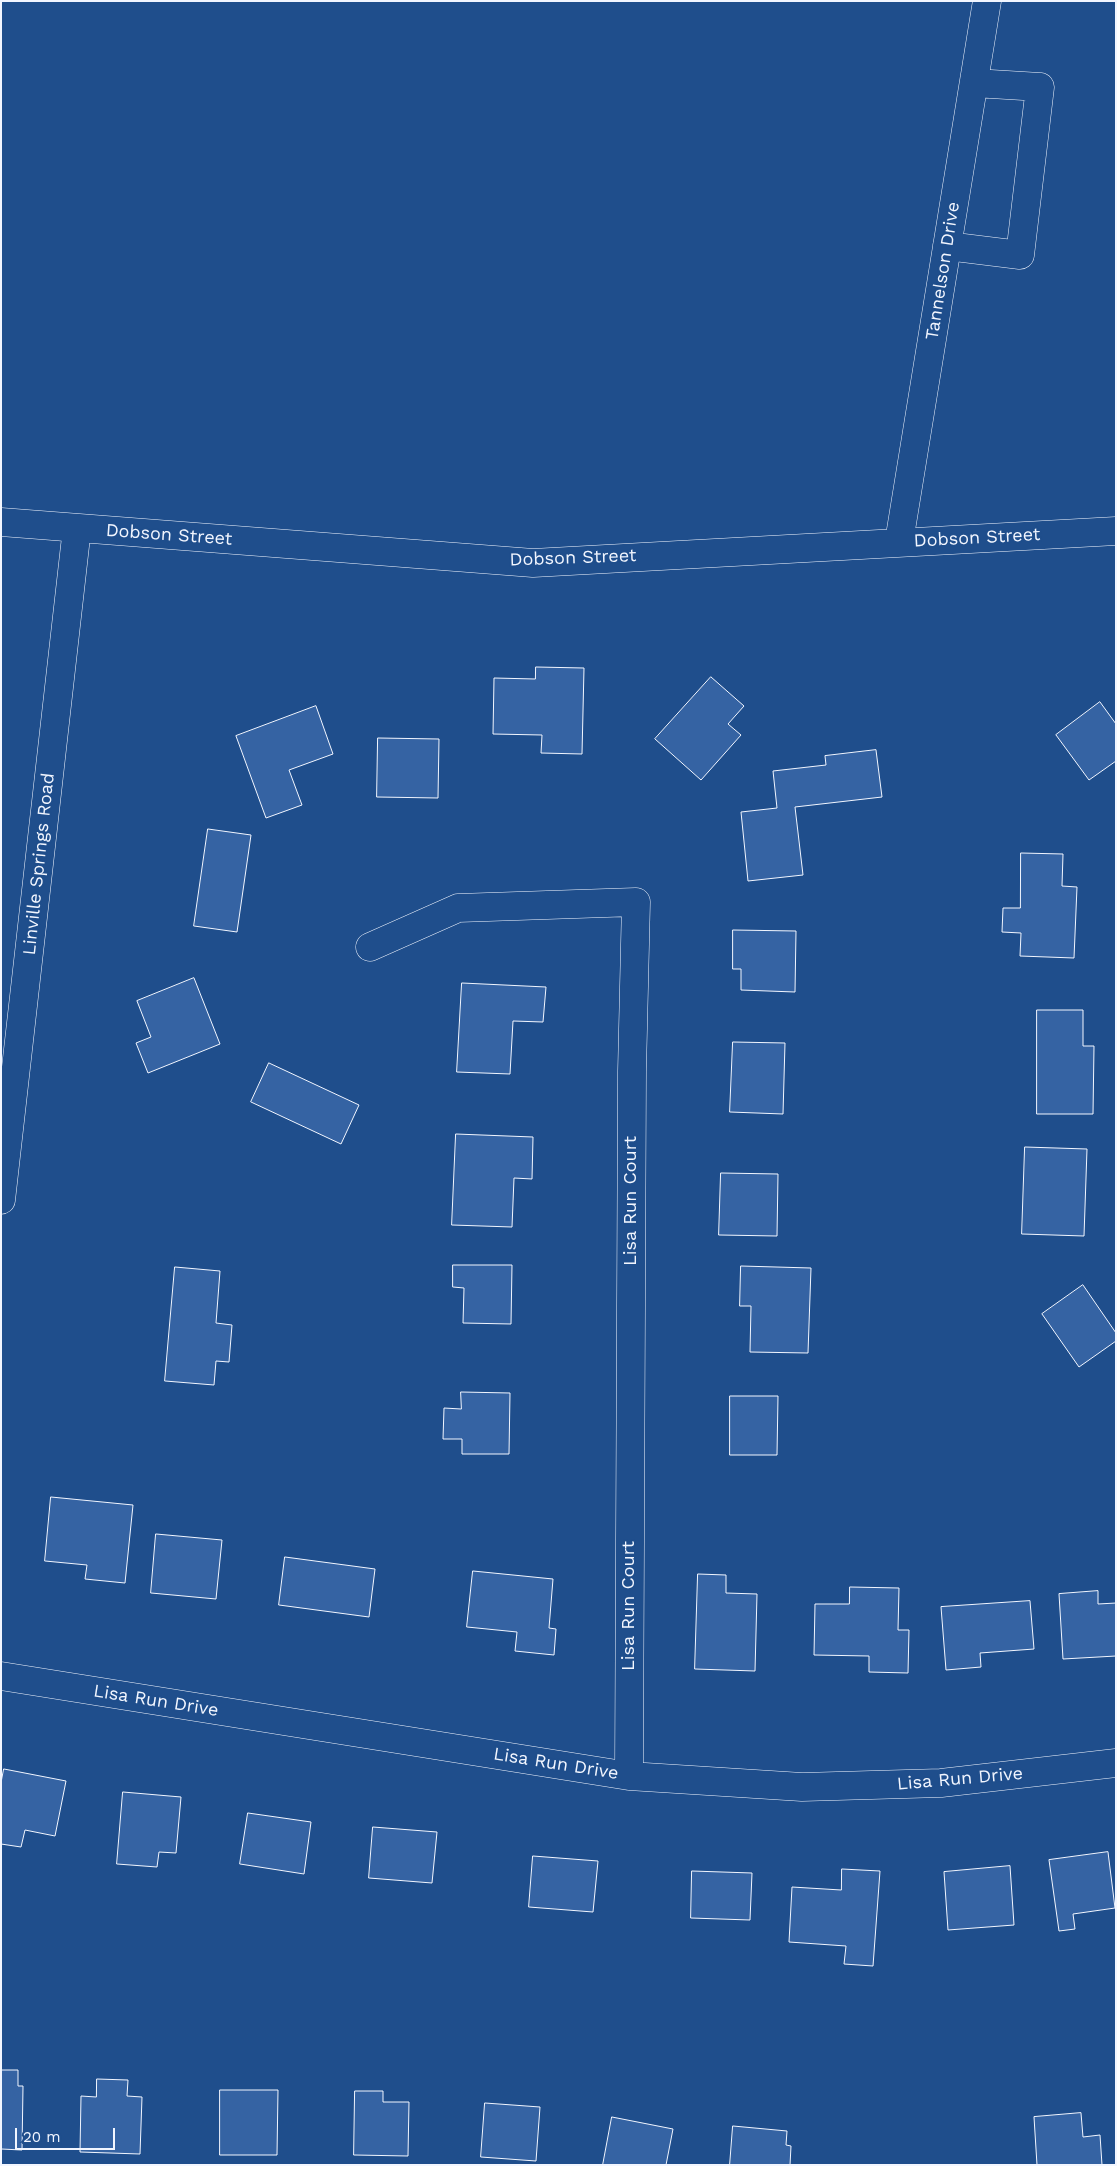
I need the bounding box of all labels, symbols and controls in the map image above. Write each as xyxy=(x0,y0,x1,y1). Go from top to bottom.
street label: Tannelson Drive xyxy=(921,200,965,342)
street label: Dobson Street xyxy=(105,520,233,550)
street label: Dobson Street xyxy=(913,524,1041,552)
street label: Dobson Street xyxy=(509,545,637,571)
street label: Linville Springs Road xyxy=(19,772,59,956)
street label: Lisa Run Court xyxy=(620,1136,642,1266)
street label: Lisa Run Court xyxy=(618,1541,640,1671)
street label: Lisa Run Drive xyxy=(92,1680,220,1722)
street label: Lisa Run Drive xyxy=(492,1743,620,1785)
street label: Lisa Run Drive xyxy=(896,1763,1024,1795)
scale bar xyxy=(18,2118,118,2150)
text: 20 m xyxy=(23,2128,61,2146)

